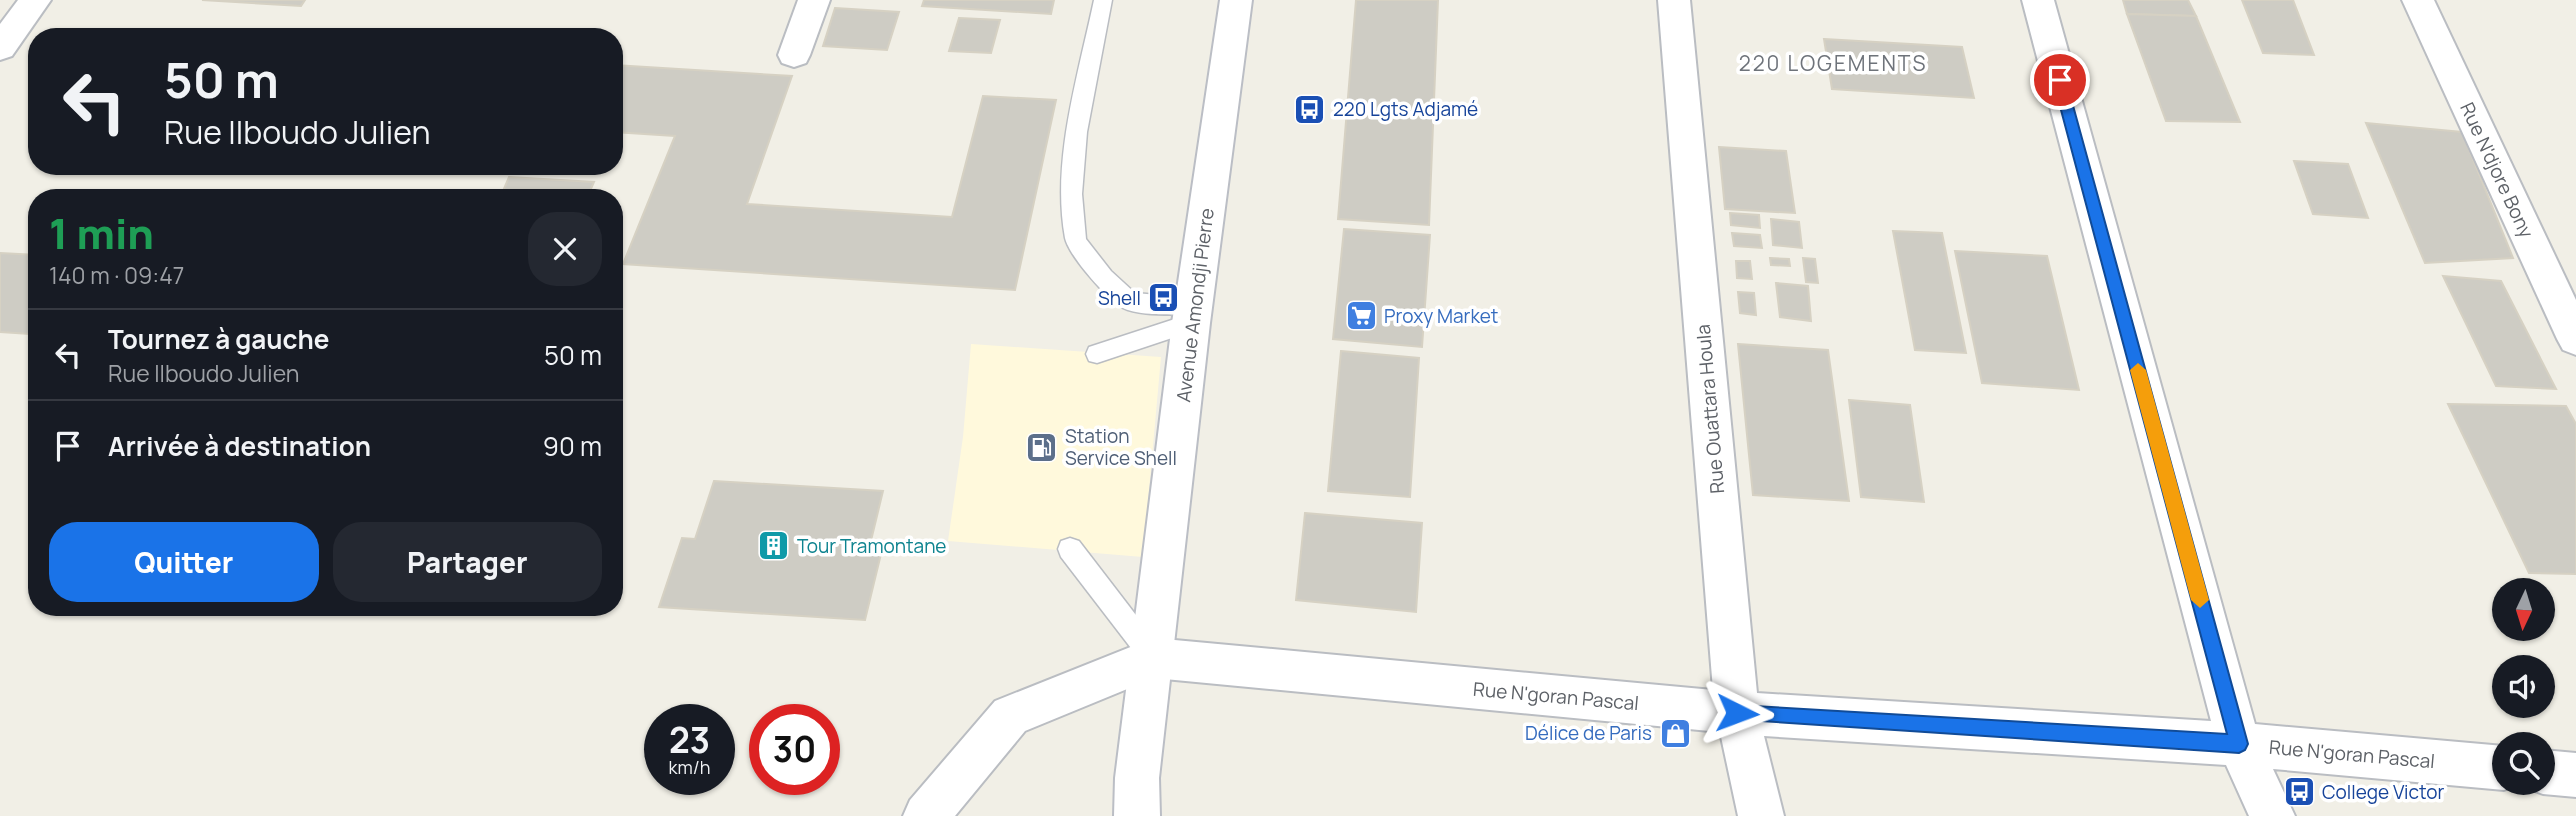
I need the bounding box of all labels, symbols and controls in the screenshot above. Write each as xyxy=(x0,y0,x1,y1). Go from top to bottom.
text: 50 m xyxy=(164,46,279,113)
district label: 220 LOGEMENTS xyxy=(1739,49,1927,77)
pin xyxy=(2030,50,2090,110)
icon: left xyxy=(49,56,140,147)
icon: arrive xyxy=(2041,61,2079,99)
bus stop icon: 220 Lgts Adjamé xyxy=(1293,92,1327,126)
place label: 220 Lgts Adjamé xyxy=(1333,96,1478,122)
street label: Rue N'djore Bony xyxy=(2454,98,2540,242)
text: Rue Ilboudo Julien xyxy=(164,110,430,154)
text: 1 min xyxy=(49,204,154,262)
street label: Avenue Amondji Pierre xyxy=(1170,207,1220,403)
button: close xyxy=(528,212,602,286)
text: 140 m · 09:47 xyxy=(49,259,184,291)
bus stop icon: Shell xyxy=(1147,281,1181,315)
place label: Shell xyxy=(1098,285,1141,311)
supermarket icon: Proxy Market xyxy=(1344,299,1378,333)
place label: Proxy Market xyxy=(1384,303,1498,329)
text: Tournez à gauche xyxy=(108,321,329,357)
street label: Rue Ouattara Houla xyxy=(1690,323,1730,495)
icon: left xyxy=(49,336,87,374)
text: 50 m xyxy=(544,337,602,373)
text: Rue Ilboudo Julien xyxy=(108,357,300,389)
place label: Station Service Shell xyxy=(1065,423,1177,471)
icon: arrive xyxy=(49,427,87,465)
text: Arrivée à destination xyxy=(108,428,371,464)
text: 90 m xyxy=(543,428,602,464)
fuel station icon: Station Service Shell xyxy=(1025,430,1059,464)
button: Quitter xyxy=(49,522,319,602)
button: Partager xyxy=(333,522,602,602)
building icon: Tour Tramontane xyxy=(757,529,791,563)
place label: Tour Tramontane xyxy=(797,533,946,559)
north arrow xyxy=(2492,578,2555,640)
map controls xyxy=(2492,578,2555,795)
button: sound xyxy=(2492,655,2555,718)
street label: Rue N'goran Pascal xyxy=(1472,676,1640,716)
position arrow xyxy=(1700,676,1774,750)
speed limit sign: 30 xyxy=(749,704,840,795)
text: 23 xyxy=(669,716,710,764)
shop icon: Délice de Paris xyxy=(1658,716,1692,750)
place label: Délice de Paris xyxy=(1525,720,1652,746)
button: search xyxy=(2492,732,2555,795)
street label: Rue N'goran Pascal xyxy=(2268,734,2436,774)
text: km/h xyxy=(669,755,710,779)
bus stop icon: College Victor xyxy=(2282,775,2316,809)
place label: College Victor xyxy=(2322,779,2444,805)

